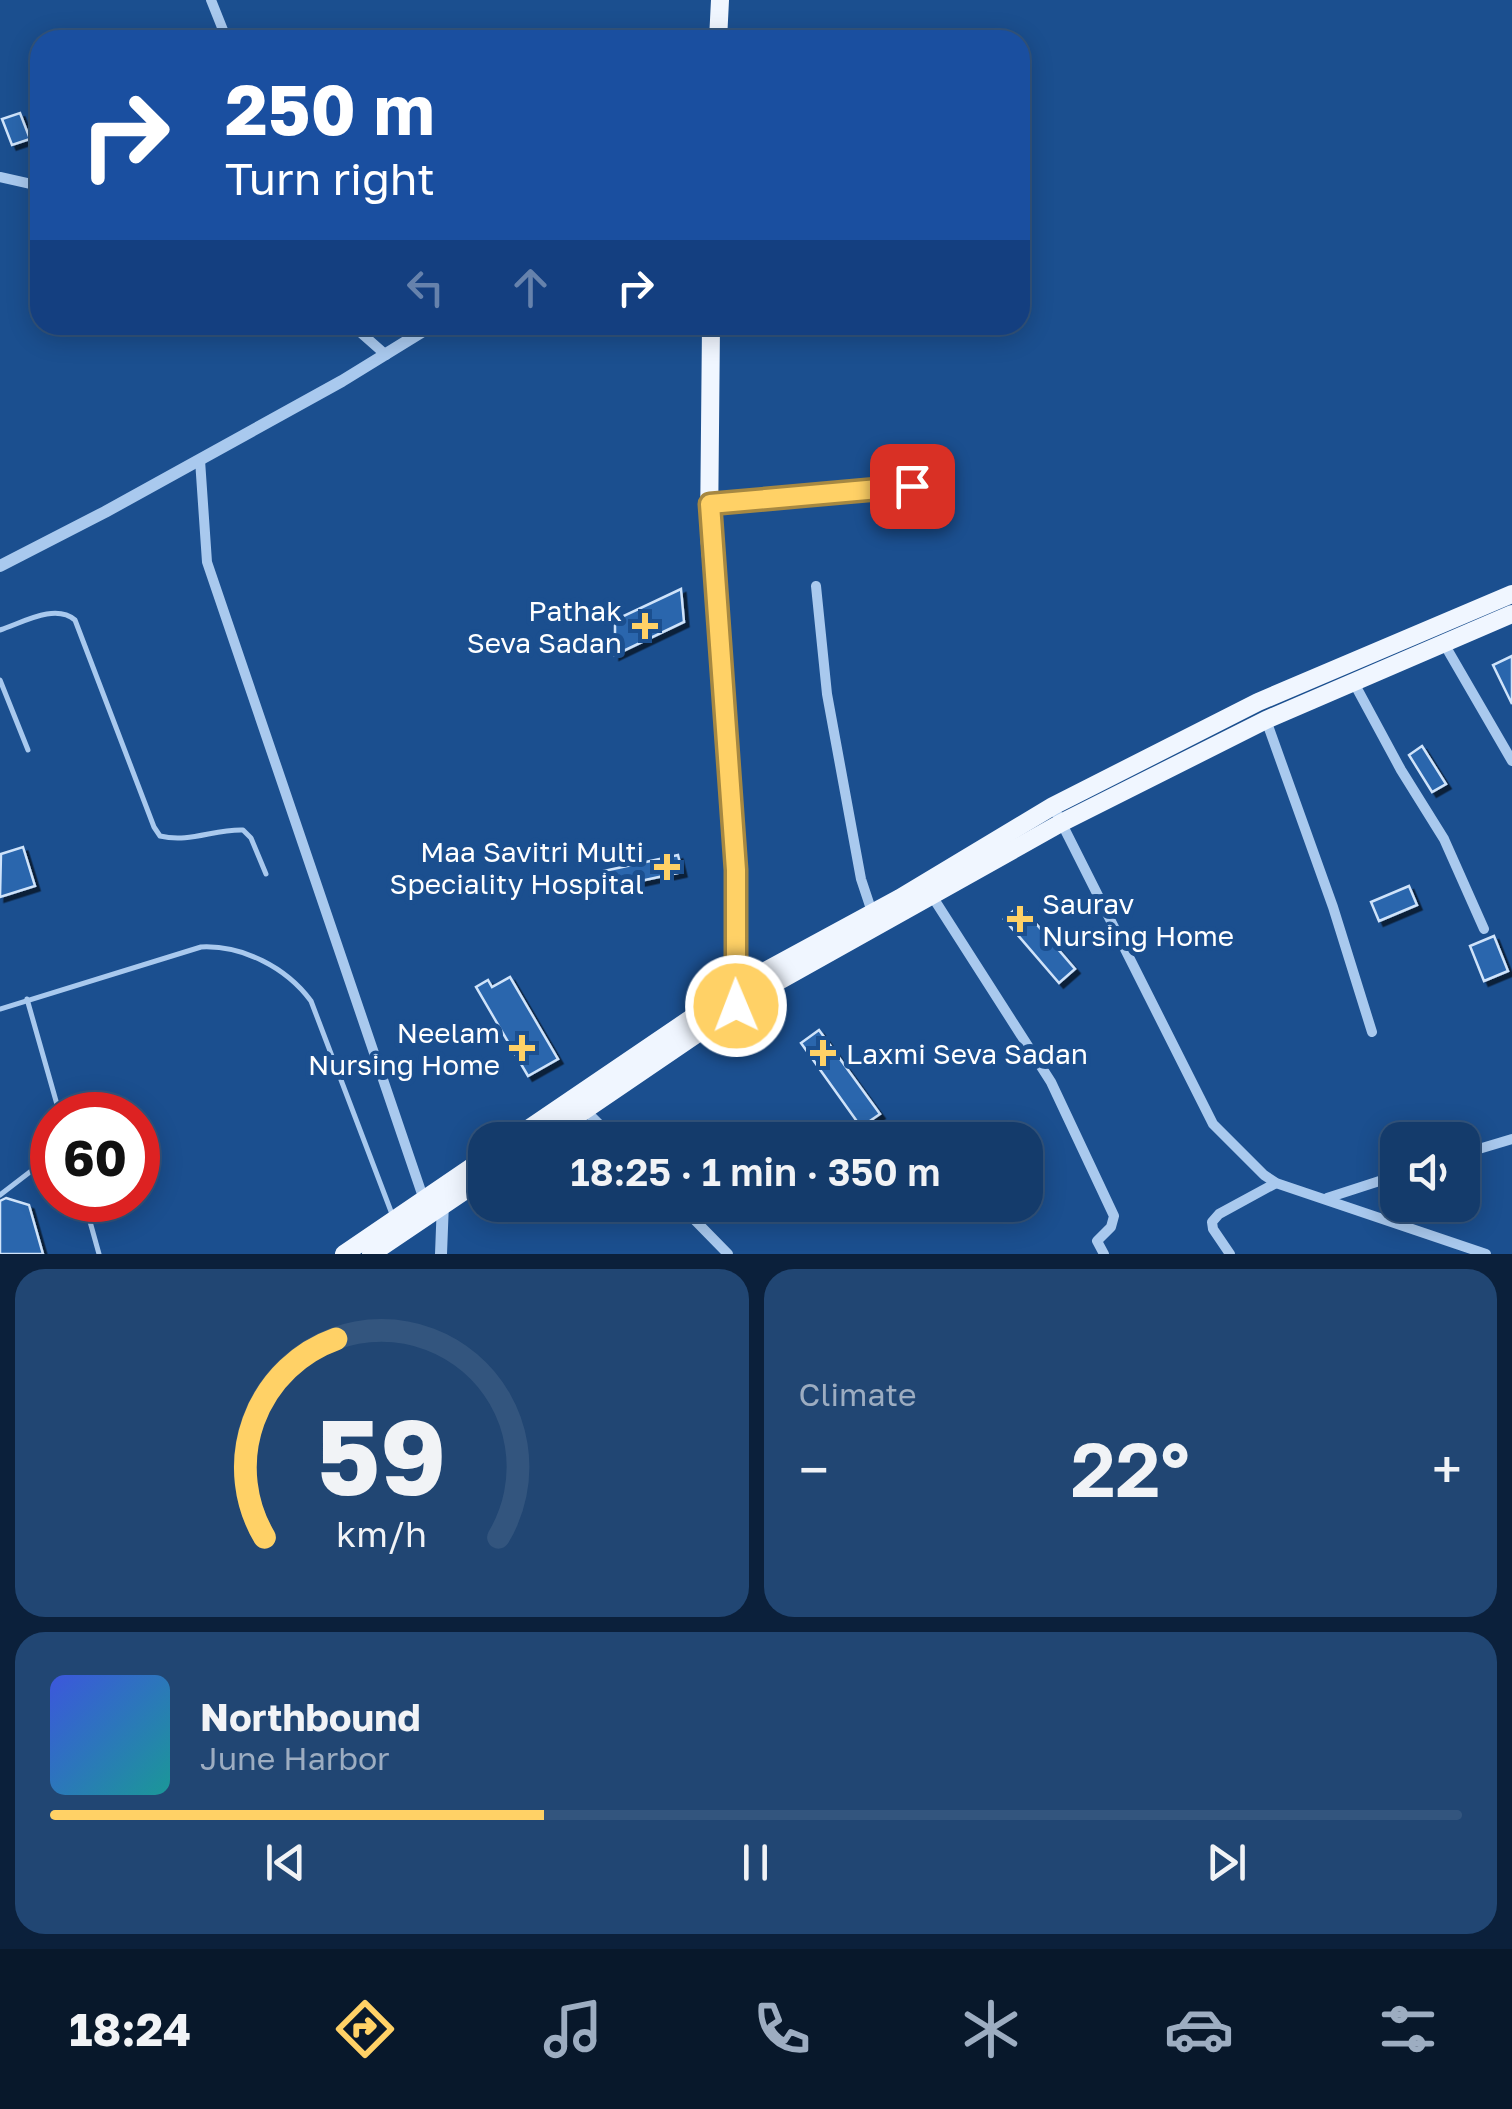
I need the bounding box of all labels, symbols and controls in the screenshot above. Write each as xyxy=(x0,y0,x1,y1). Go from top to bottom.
text: 250 m xyxy=(225,66,435,150)
icon: right xyxy=(60,70,190,200)
text: Turn right xyxy=(225,151,435,205)
icon: left xyxy=(398,260,453,315)
icon: ahead xyxy=(503,260,558,315)
icon: right xyxy=(608,260,663,315)
pin xyxy=(870,444,955,529)
icon: arrive xyxy=(885,459,940,514)
place label: Pathak Seva Sadan xyxy=(467,594,622,659)
marker: Pathak Seva Sadan xyxy=(632,613,658,639)
place label: Maa Savitri Multi Speciality Hospital xyxy=(390,835,644,900)
marker: Maa Savitri Multi Speciality Hospital xyxy=(654,854,680,880)
place label: Saurav Nursing Home xyxy=(1042,887,1234,952)
marker: Saurav Nursing Home xyxy=(1007,906,1033,932)
position arrow xyxy=(684,954,788,1058)
place label: Neelam Nursing Home xyxy=(308,1016,500,1081)
marker: Neelam Nursing Home xyxy=(509,1035,535,1061)
place label: Laxmi Seva Sadan xyxy=(846,1037,1088,1070)
marker: Laxmi Seva Sadan xyxy=(810,1040,836,1066)
speed limit sign: 60 xyxy=(30,1092,160,1222)
map controls xyxy=(1380,1122,1480,1222)
button: sound xyxy=(1380,1122,1480,1222)
text: 18:25 · 1 min · 350 m xyxy=(571,1149,940,1194)
text: Climate xyxy=(799,1375,917,1413)
text: 59 xyxy=(317,1393,446,1518)
text: 22° xyxy=(1071,1423,1190,1514)
text: − xyxy=(799,1436,829,1502)
text: + xyxy=(1432,1436,1462,1502)
text: km/h xyxy=(336,1512,427,1555)
text: Northbound xyxy=(200,1694,421,1739)
text: June Harbor xyxy=(200,1739,390,1777)
icon: previous xyxy=(258,1835,313,1890)
icon: pause xyxy=(728,1835,783,1890)
icon: next xyxy=(1199,1835,1254,1890)
icon: directions xyxy=(330,1994,400,2064)
icon: music xyxy=(538,1994,608,2064)
icon: phone xyxy=(747,1994,817,2064)
icon: climate xyxy=(956,1994,1026,2064)
icon: car xyxy=(1164,1994,1234,2064)
icon: filters xyxy=(1373,1994,1443,2064)
text: 18:24 xyxy=(69,2002,191,2056)

